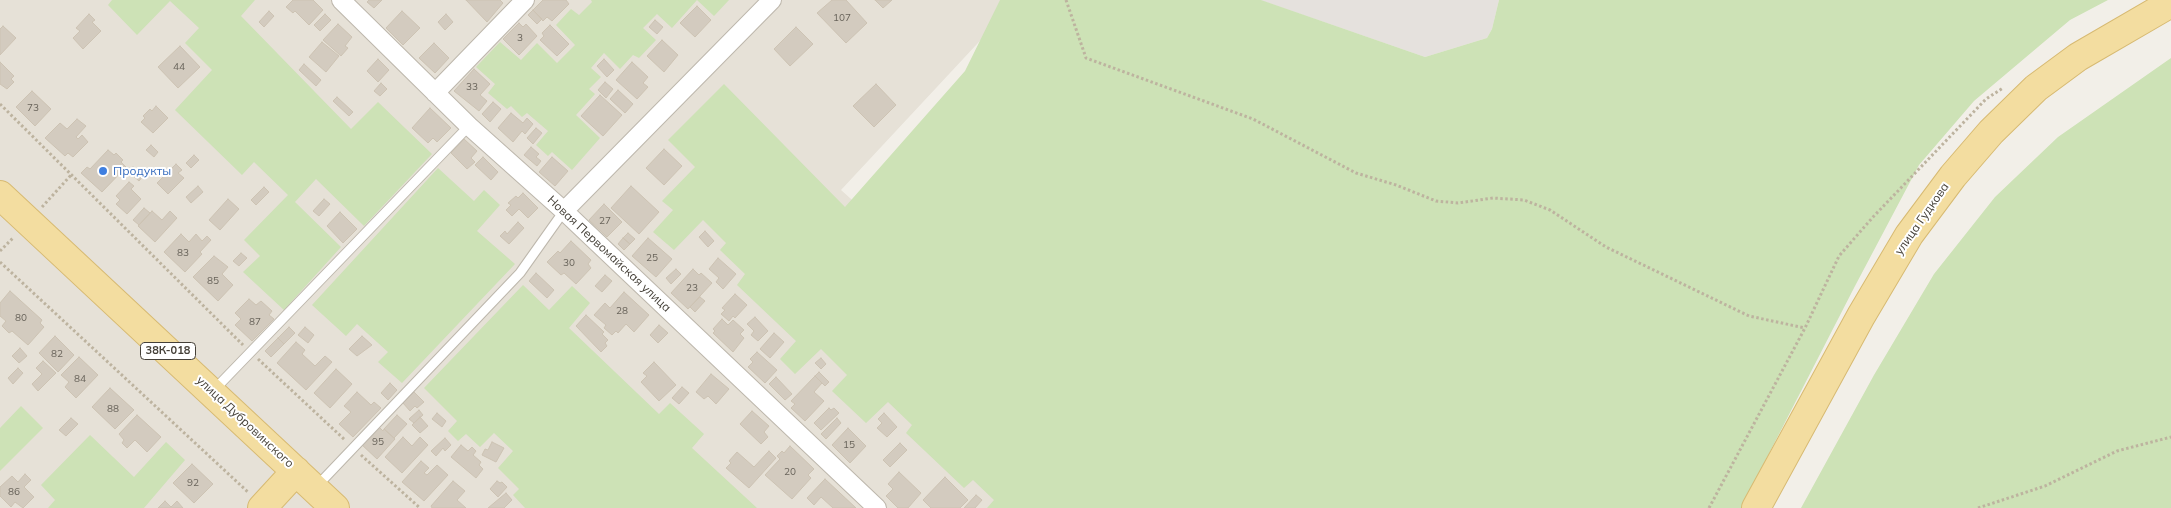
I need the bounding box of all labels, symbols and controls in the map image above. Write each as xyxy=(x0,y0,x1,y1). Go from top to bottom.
house number: 107 xyxy=(833,12,851,24)
house number: 3 xyxy=(517,32,523,44)
house number: 44 xyxy=(173,61,185,73)
house number: 33 xyxy=(466,81,478,93)
house number: 73 xyxy=(27,102,39,114)
place label: Продукты xyxy=(113,164,171,178)
marker: Продукты xyxy=(97,165,109,177)
street label: улица Гудкова xyxy=(1892,180,1952,258)
street label: Новая Первомайская улица xyxy=(544,193,674,315)
house number: 27 xyxy=(599,215,611,227)
house number: 83 xyxy=(177,247,189,259)
house number: 25 xyxy=(646,252,658,264)
house number: 30 xyxy=(563,257,575,269)
house number: 85 xyxy=(207,275,219,287)
house number: 23 xyxy=(686,282,698,294)
house number: 28 xyxy=(616,305,628,317)
house number: 80 xyxy=(15,312,27,324)
house number: 87 xyxy=(249,316,261,328)
road number: 38К-018 xyxy=(140,342,196,360)
house number: 82 xyxy=(51,348,63,360)
house number: 84 xyxy=(74,373,86,385)
street label: улица Дубровинского xyxy=(193,373,297,471)
house number: 88 xyxy=(107,403,119,415)
house number: 95 xyxy=(372,436,384,448)
house number: 15 xyxy=(843,439,855,451)
house number: 20 xyxy=(784,466,796,478)
house number: 92 xyxy=(187,477,199,489)
house number: 86 xyxy=(8,486,20,498)

